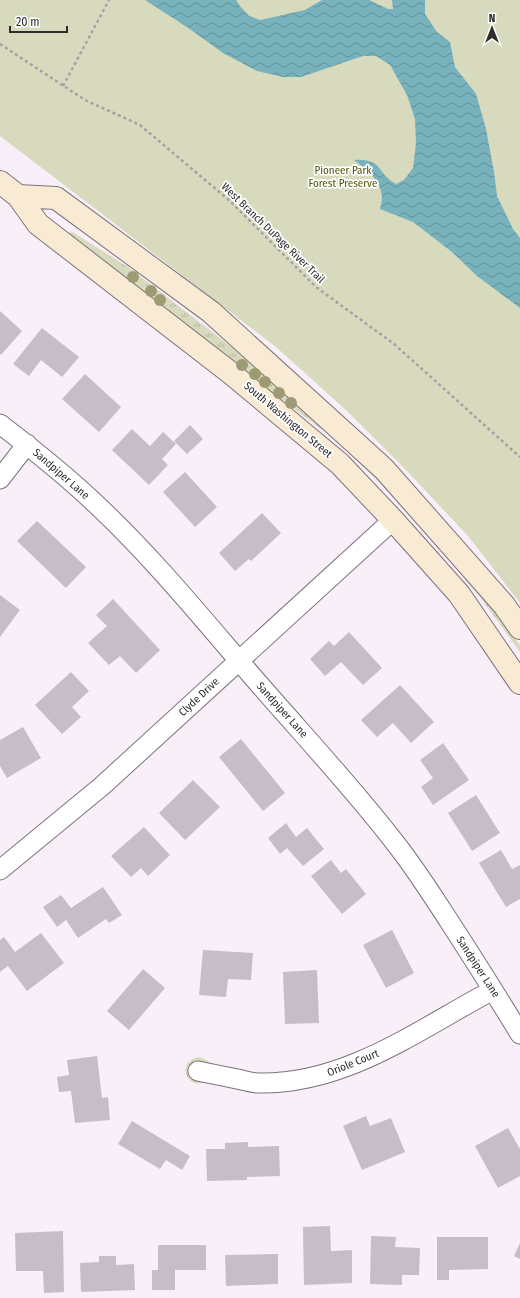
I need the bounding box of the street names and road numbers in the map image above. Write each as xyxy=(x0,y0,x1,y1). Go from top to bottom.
street label: West Branch DuPage River Trail xyxy=(219,180,327,286)
street label: South Washington Street xyxy=(241,379,335,461)
street label: Sandpiper Lane xyxy=(30,446,92,502)
street label: Clyde Drive xyxy=(176,675,222,719)
street label: Sandpiper Lane xyxy=(254,680,310,740)
street label: Sandpiper Lane xyxy=(453,934,503,1000)
street label: Oriole Court xyxy=(325,1047,381,1079)

